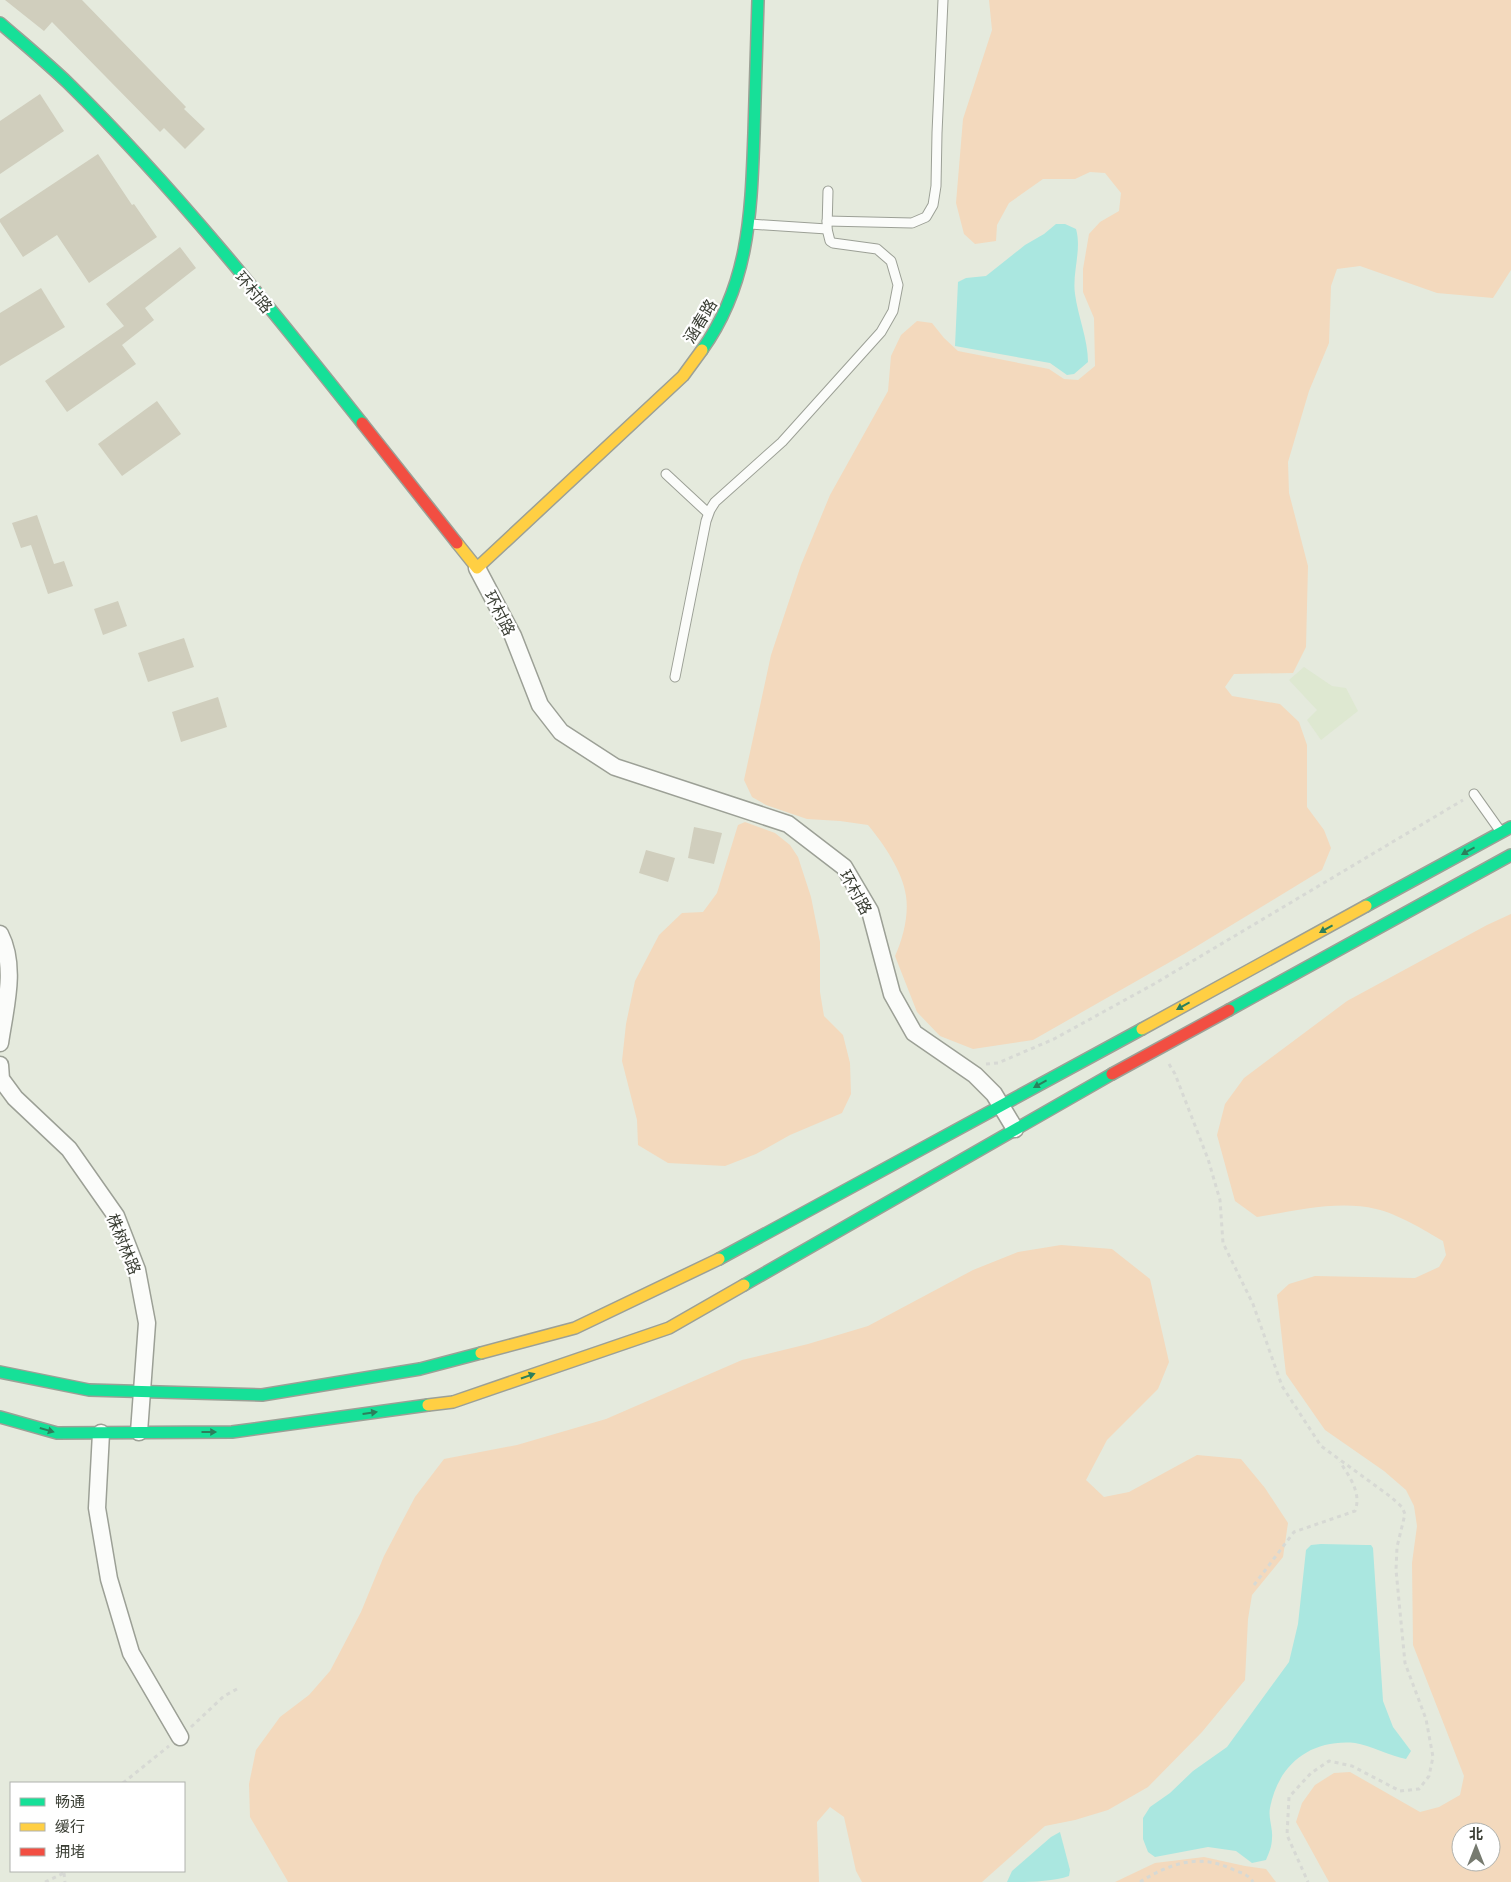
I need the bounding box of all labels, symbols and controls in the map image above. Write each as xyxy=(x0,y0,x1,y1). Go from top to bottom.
street label: 环村路 xyxy=(231,267,277,317)
street label: 涵春路 xyxy=(679,295,721,347)
street label: 环村路 xyxy=(480,587,520,639)
one-way arrow xyxy=(1462,846,1475,855)
street label: 环村路 xyxy=(836,866,876,918)
one-way arrow xyxy=(1319,924,1332,933)
one-way arrow xyxy=(1176,1002,1190,1011)
one-way arrow xyxy=(1034,1080,1047,1089)
street label: 株树林路 xyxy=(103,1211,145,1277)
one-way arrow xyxy=(520,1372,535,1380)
one-way arrow xyxy=(363,1409,379,1417)
one-way arrow xyxy=(39,1427,54,1435)
one-way arrow xyxy=(201,1428,217,1436)
legend xyxy=(10,1782,185,1872)
text: 畅通 xyxy=(55,1792,85,1811)
text: 缓行 xyxy=(55,1817,85,1836)
north arrow xyxy=(1451,1822,1501,1872)
text: 北 xyxy=(1469,1825,1483,1842)
text: 拥堵 xyxy=(55,1842,85,1861)

